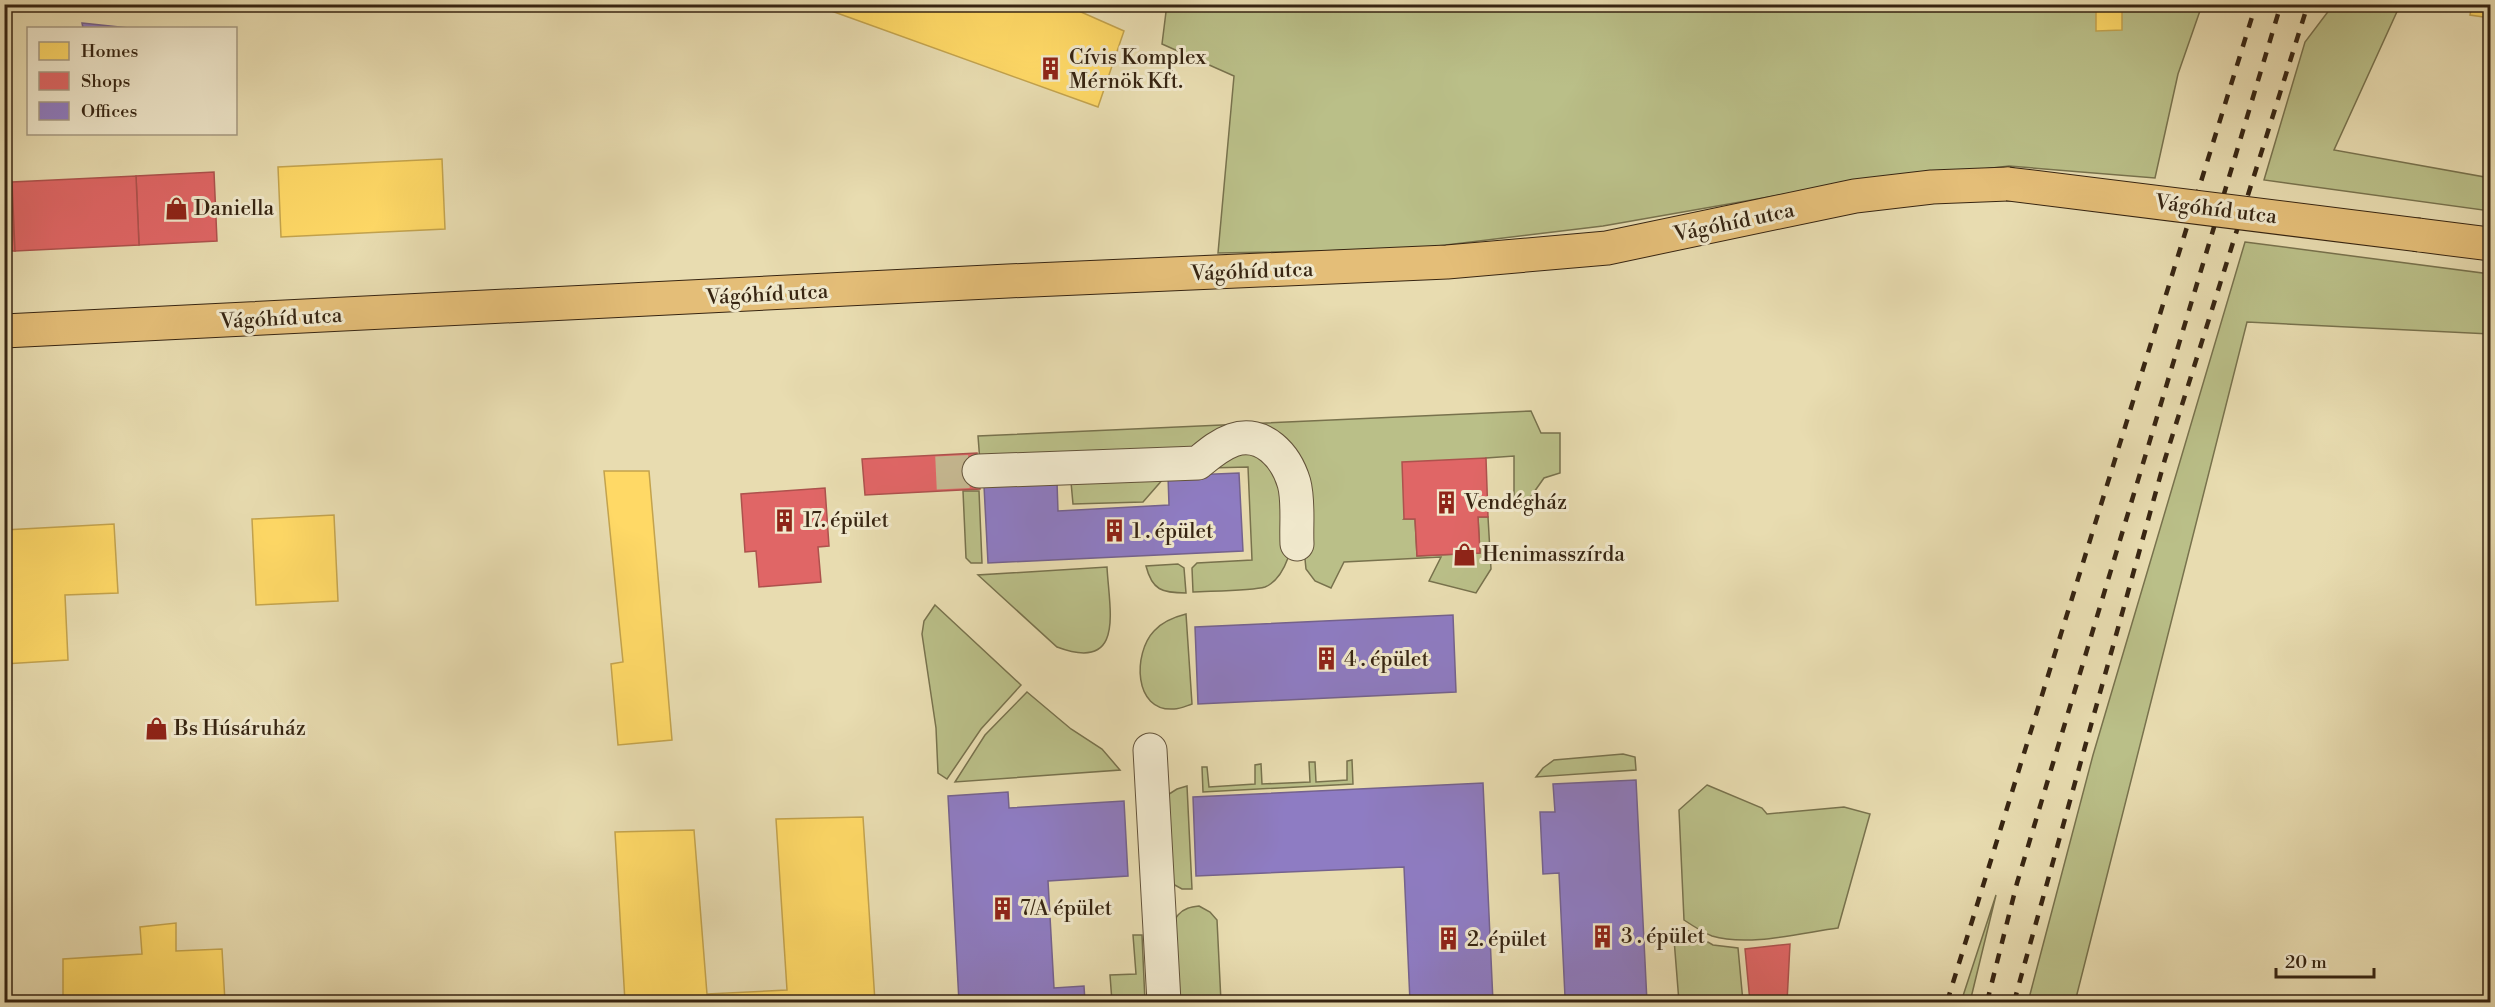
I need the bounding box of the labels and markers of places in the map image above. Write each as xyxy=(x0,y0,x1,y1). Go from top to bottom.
place label: Cívis Komplex Mérnök Kft. xyxy=(1069,45,1206,95)
building icon: Cívis Komplex Mérnök Kft. xyxy=(1038,56,1064,82)
shop icon: Daniella xyxy=(163,195,189,221)
place label: Daniella xyxy=(194,196,274,222)
building icon: Vendégház xyxy=(1433,489,1459,515)
place label: Vendégház xyxy=(1463,490,1567,516)
building icon: 17. épület xyxy=(772,507,798,533)
place label: 17. épület xyxy=(803,508,890,534)
building icon: 1 . épület xyxy=(1101,518,1127,544)
place label: 1 . épület xyxy=(1132,519,1214,545)
shop icon: Henimasszírda xyxy=(1451,541,1477,567)
place label: Henimasszírda xyxy=(1482,542,1625,568)
building icon: 4 . épület xyxy=(1313,646,1339,672)
place label: 4 . épület xyxy=(1344,647,1429,673)
shop icon: Bs Húsáruház xyxy=(143,715,169,741)
place label: Bs Húsáruház xyxy=(173,716,306,742)
building icon: 7/A épület xyxy=(989,895,1015,921)
place label: 7/A épület xyxy=(1020,896,1113,922)
building icon: 3 . épület xyxy=(1590,923,1616,949)
place label: 3 . épület xyxy=(1621,924,1706,950)
building icon: 2. épület xyxy=(1436,926,1462,952)
place label: 2. épület xyxy=(1467,927,1548,953)

